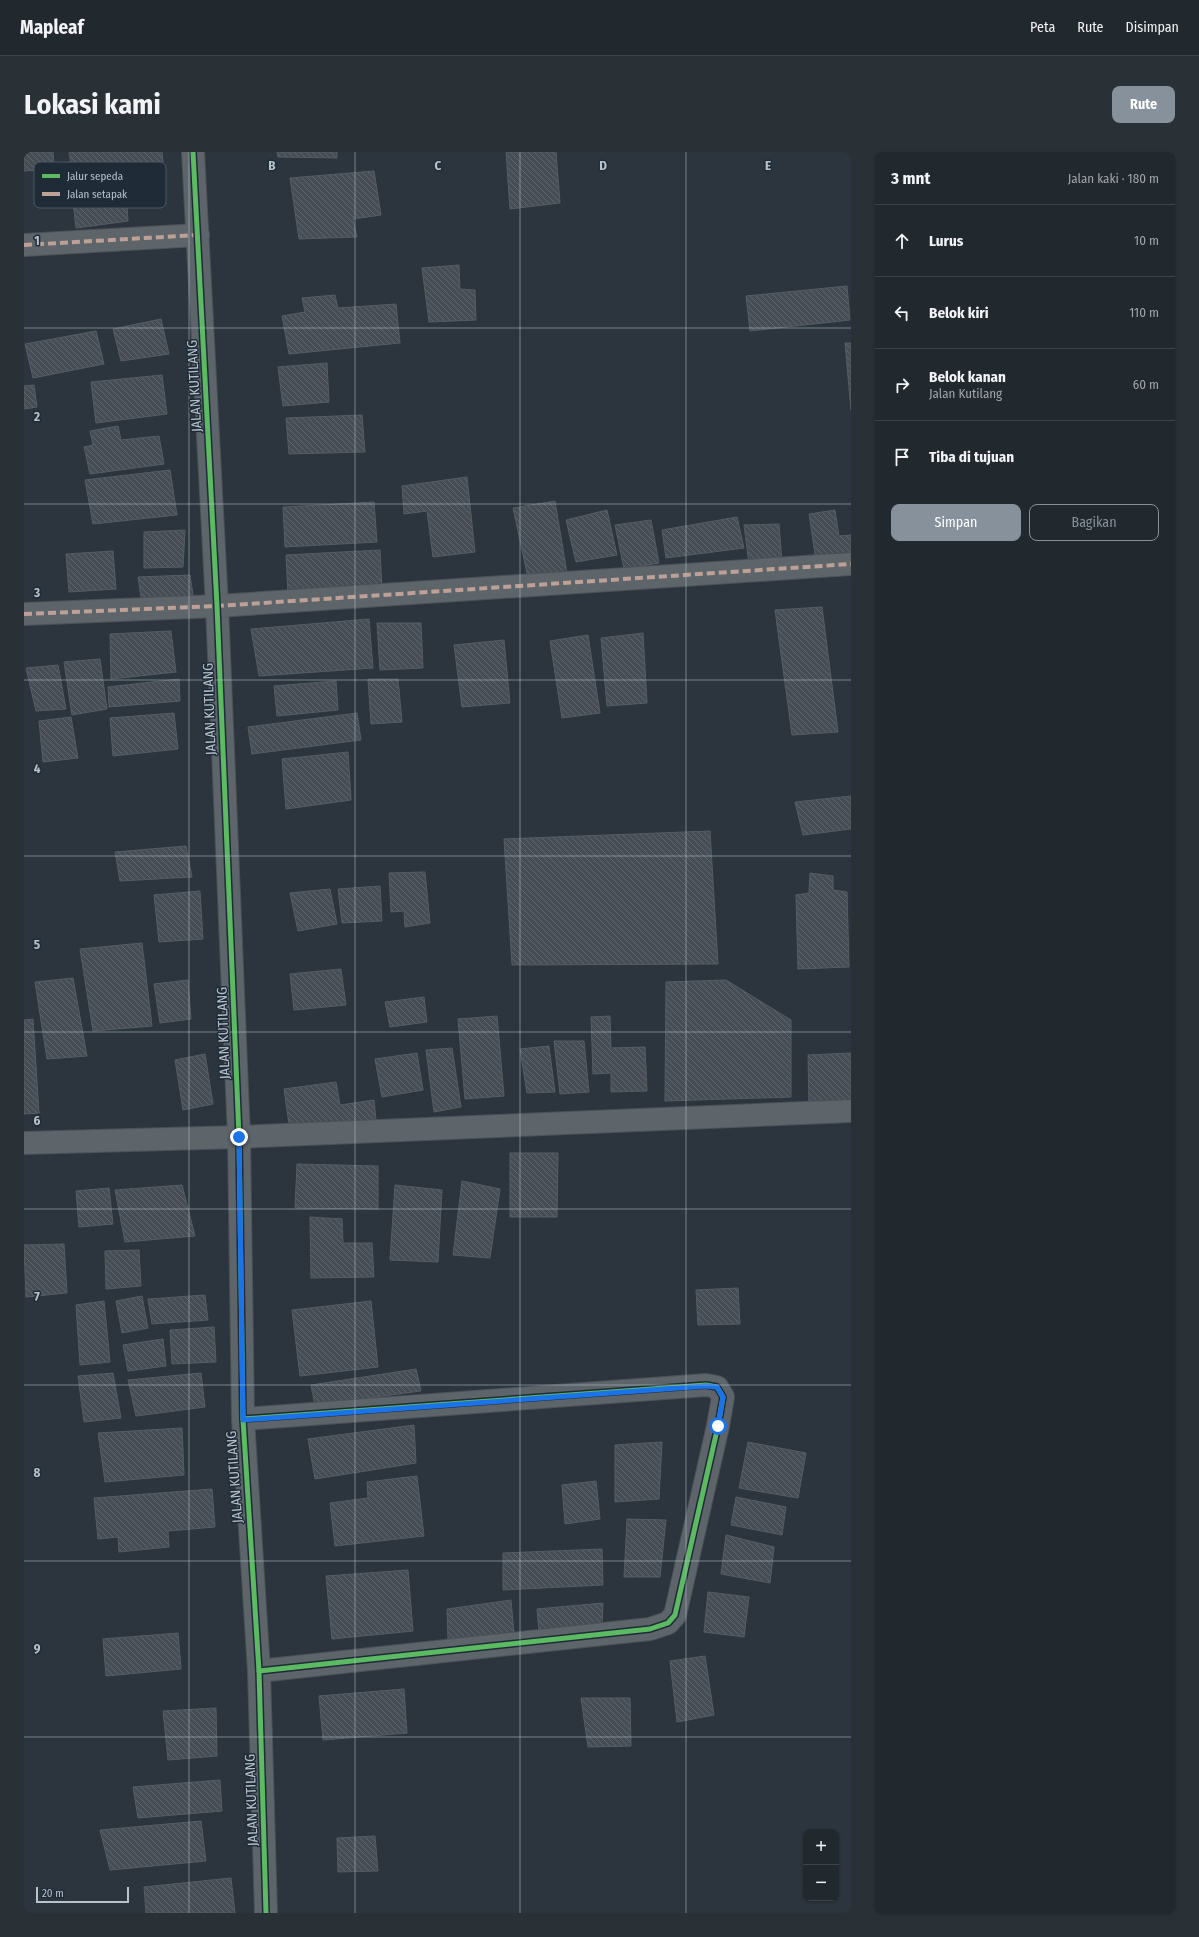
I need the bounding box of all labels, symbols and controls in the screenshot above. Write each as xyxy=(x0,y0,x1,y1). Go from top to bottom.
text: Mapleaf xyxy=(20,16,84,39)
text: Peta xyxy=(1030,19,1055,36)
text: Rute xyxy=(1077,19,1104,36)
text: Disimpan xyxy=(1126,19,1179,36)
button: Rute xyxy=(1112,86,1175,123)
text: Lokasi kami xyxy=(24,88,161,121)
text: B xyxy=(268,158,276,173)
text: C xyxy=(435,158,442,173)
text: D xyxy=(599,158,607,173)
text: E xyxy=(765,158,771,173)
legend xyxy=(34,162,166,208)
text: 3 mnt xyxy=(891,168,930,189)
text: Jalur sepeda xyxy=(67,170,123,183)
text: Jalan kaki · 180 m xyxy=(1068,171,1159,186)
text: Jalan setapak xyxy=(67,188,128,201)
icon: ahead xyxy=(891,230,913,252)
text: Lurus xyxy=(929,232,963,250)
text: 1 xyxy=(34,233,40,248)
text: 10 m xyxy=(1134,233,1159,248)
icon: left xyxy=(891,302,913,324)
text: Belok kiri xyxy=(929,304,989,322)
text: 110 m xyxy=(1129,305,1159,320)
street label: JALAN KUTILANG xyxy=(184,339,205,433)
text: Belok kanan xyxy=(929,368,1006,386)
icon: right xyxy=(891,374,913,396)
text: 60 m xyxy=(1133,377,1159,392)
text: Jalan Kutilang xyxy=(929,386,1002,401)
text: 2 xyxy=(33,409,40,424)
icon: arrive xyxy=(891,446,913,468)
text: Tiba di tujuan xyxy=(929,448,1014,466)
button: Simpan xyxy=(891,504,1021,541)
button: Bagikan xyxy=(1029,504,1159,541)
text: 3 xyxy=(33,585,40,600)
street label: JALAN KUTILANG xyxy=(199,663,220,755)
text: 4 xyxy=(34,761,41,776)
text: 5 xyxy=(34,937,40,952)
street label: JALAN KUTILANG xyxy=(213,987,234,1079)
text: 6 xyxy=(34,1113,41,1128)
route end xyxy=(230,1128,248,1146)
text: 7 xyxy=(34,1289,40,1304)
route start xyxy=(709,1417,727,1435)
street label: JALAN KUTILANG xyxy=(223,1430,246,1524)
text: 8 xyxy=(34,1465,41,1480)
text: 9 xyxy=(34,1641,41,1656)
street label: JALAN KUTILANG xyxy=(241,1754,262,1846)
map controls xyxy=(803,1829,839,1901)
button: + xyxy=(803,1829,839,1865)
button: − xyxy=(803,1865,839,1901)
scale bar xyxy=(36,1885,129,1904)
text: 20 m xyxy=(42,1887,64,1900)

